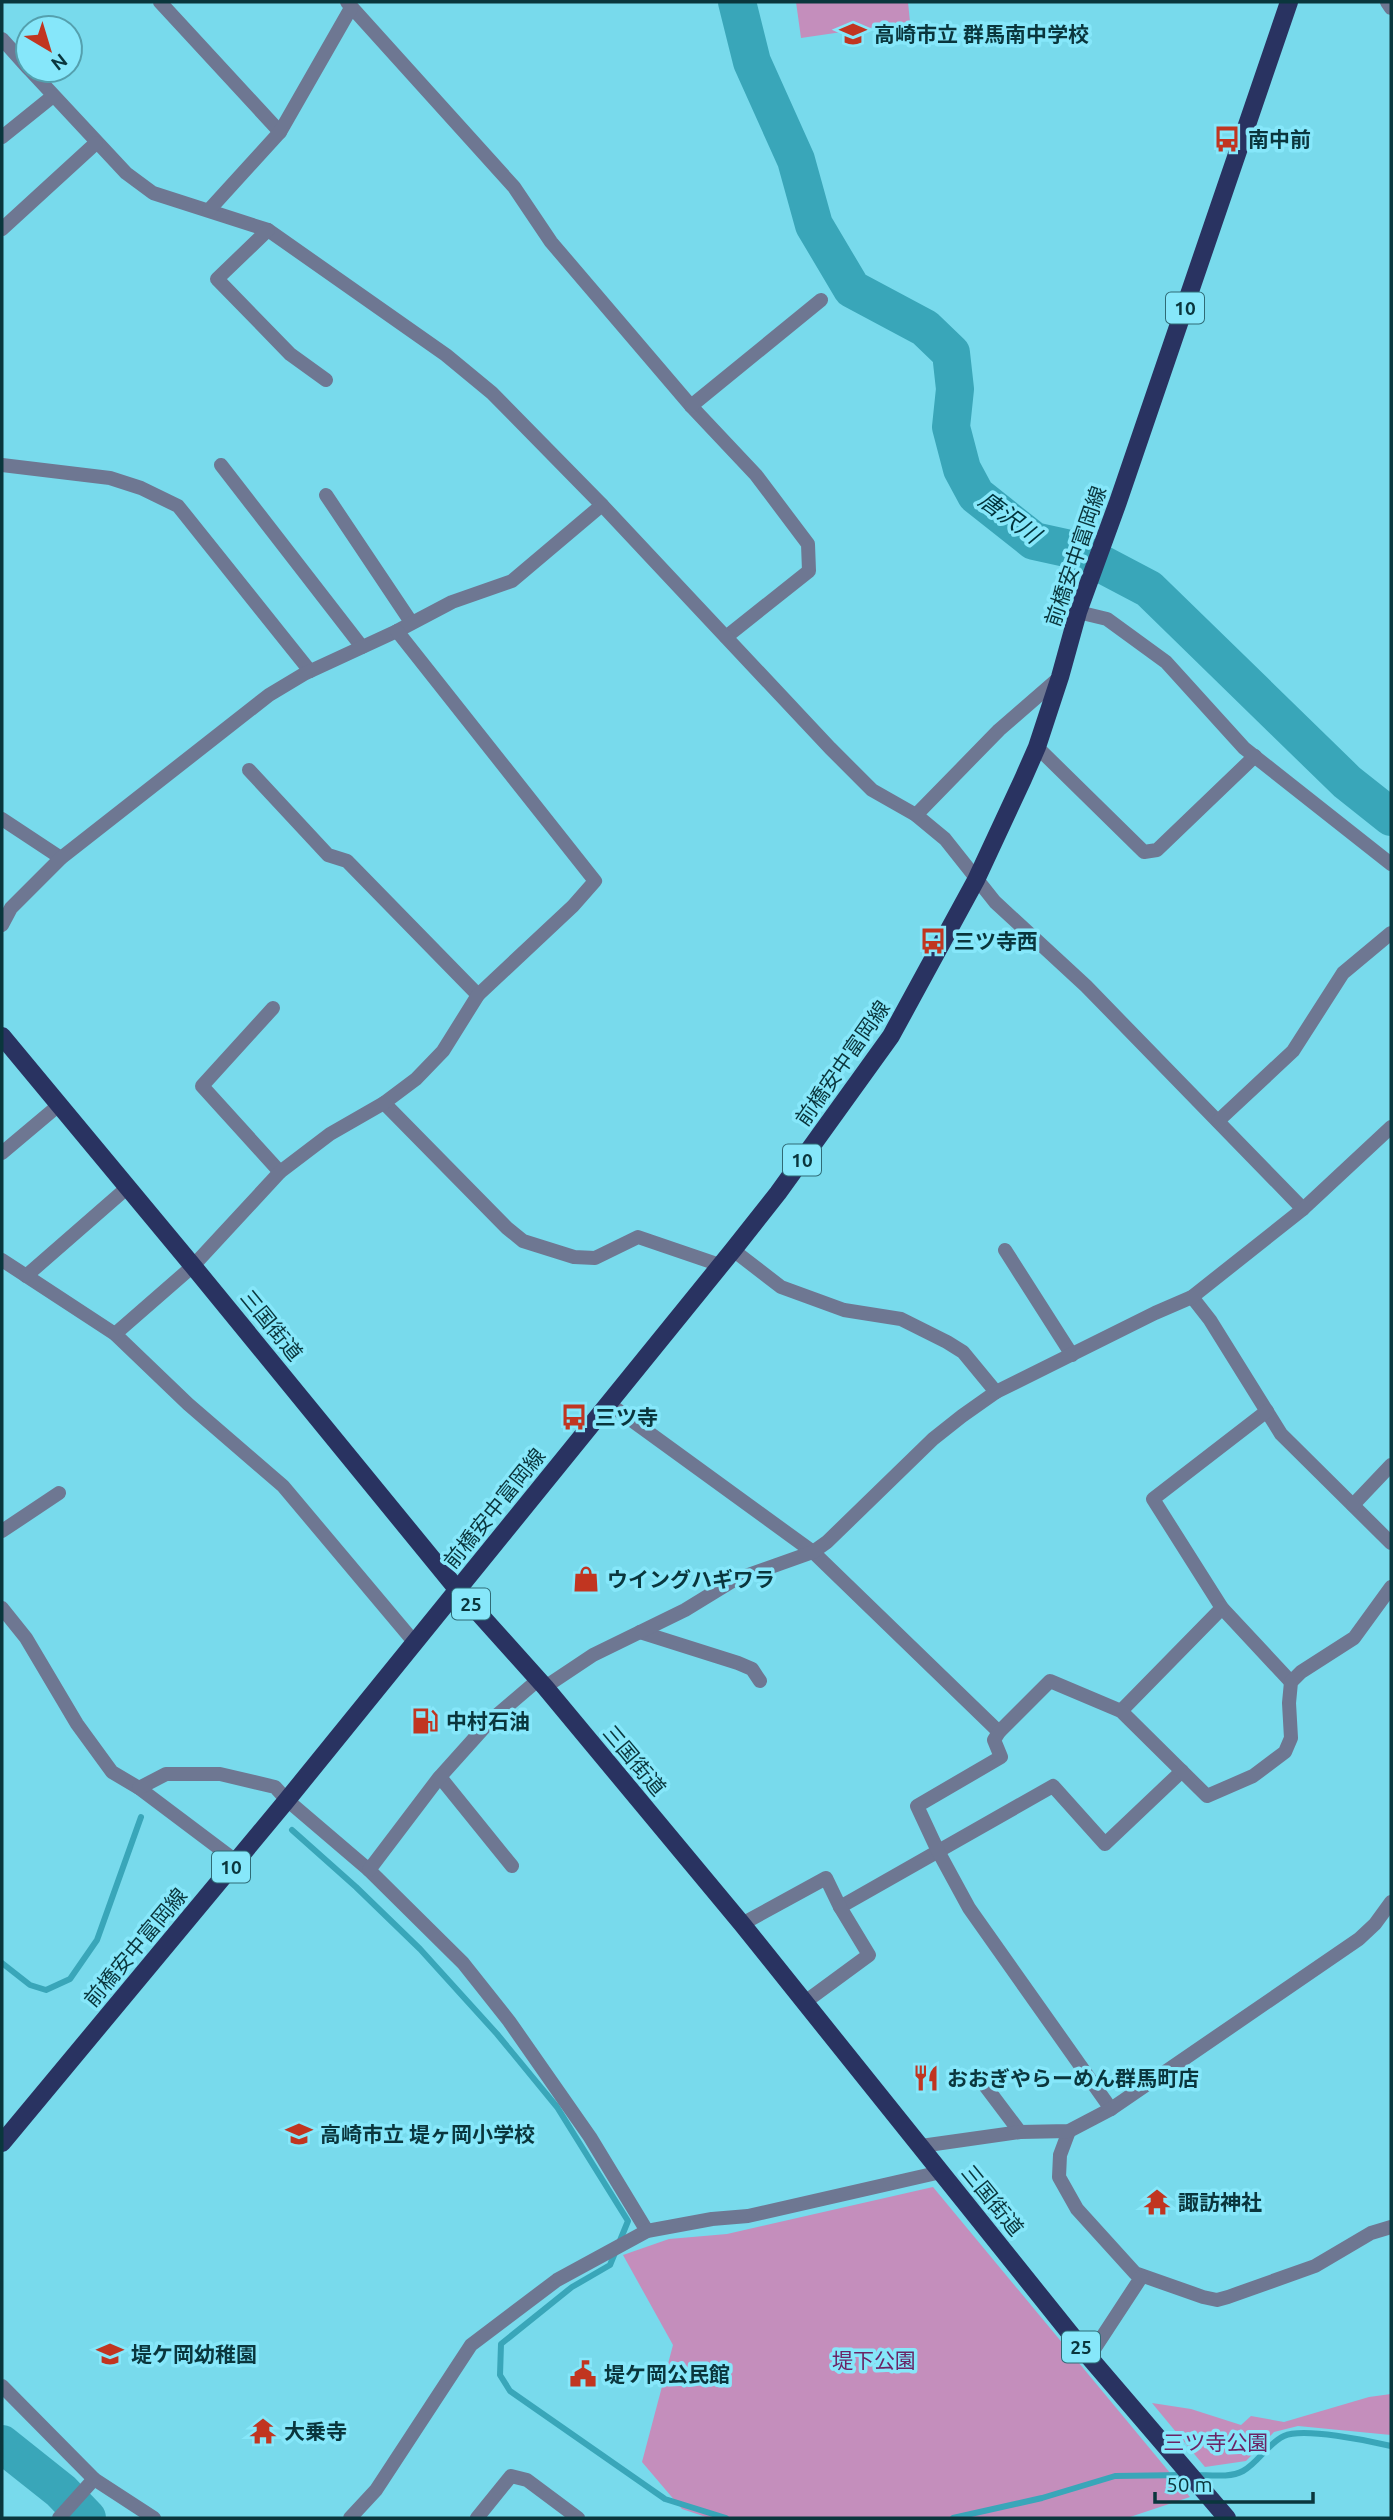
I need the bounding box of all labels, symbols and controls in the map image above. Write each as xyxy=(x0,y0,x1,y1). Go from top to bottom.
north arrow xyxy=(14,14,84,84)
school or university icon: 高崎市立 群馬南中学校 xyxy=(838,19,868,49)
place label: 高崎市立 群馬南中学校 xyxy=(874,22,1089,46)
text: N xyxy=(47,49,72,75)
bus stop icon: 南中前 xyxy=(1212,124,1242,154)
place label: 南中前 xyxy=(1248,127,1311,151)
road number: 10 xyxy=(1166,292,1204,324)
street label: 前橋安中富岡線 xyxy=(1040,483,1110,629)
water label: 唐沢川 xyxy=(975,487,1048,549)
bus stop icon: 三ツ寺西 xyxy=(918,926,948,956)
place label: 三ツ寺西 xyxy=(954,929,1038,953)
street label: 前橋安中富岡線 xyxy=(790,996,894,1130)
road number: 10 xyxy=(783,1144,821,1176)
street label: 三国街道 xyxy=(236,1285,308,1365)
bus stop icon: 三ツ寺 xyxy=(559,1402,589,1432)
place label: 三ツ寺 xyxy=(595,1405,658,1429)
street label: 前橋安中富岡線 xyxy=(438,1443,550,1573)
shop icon: ウイングハギワラ xyxy=(571,1564,601,1594)
place label: ウイングハギワラ xyxy=(607,1567,775,1591)
road number: 25 xyxy=(452,1588,490,1620)
fuel station icon: 中村石油 xyxy=(410,1706,440,1736)
place label: 中村石油 xyxy=(446,1709,530,1733)
street label: 三国街道 xyxy=(599,1720,671,1800)
road number: 10 xyxy=(212,1852,250,1882)
street label: 前橋安中富岡線 xyxy=(79,1883,191,2011)
restaurant icon: おおぎやらーめん群馬町店 xyxy=(911,2063,941,2093)
place label: おおぎやらーめん群馬町店 xyxy=(947,2066,1199,2090)
school or university icon: 高崎市立 堤ヶ岡小学校 xyxy=(284,2119,314,2149)
place label: 高崎市立 堤ヶ岡小学校 xyxy=(320,2122,535,2146)
street label: 三国街道 xyxy=(957,2160,1029,2240)
temple icon: 諏訪神社 xyxy=(1142,2187,1172,2217)
place label: 諏訪神社 xyxy=(1178,2190,1262,2214)
road number: 25 xyxy=(1062,2332,1100,2362)
school or university icon: 堤ケ岡幼稚園 xyxy=(95,2339,125,2369)
place label: 堤ケ岡幼稚園 xyxy=(131,2342,257,2366)
park label: 堤下公園 xyxy=(832,2348,916,2372)
public building icon: 堤ケ岡公民館 xyxy=(568,2359,598,2389)
place label: 堤ケ岡公民館 xyxy=(604,2362,730,2386)
temple icon: 大乗寺 xyxy=(248,2416,278,2446)
place label: 大乗寺 xyxy=(284,2419,347,2443)
park label: 三ツ寺公園 xyxy=(1164,2430,1269,2454)
scale bar xyxy=(1155,2460,1312,2504)
text: 50 m xyxy=(1166,2472,1213,2496)

